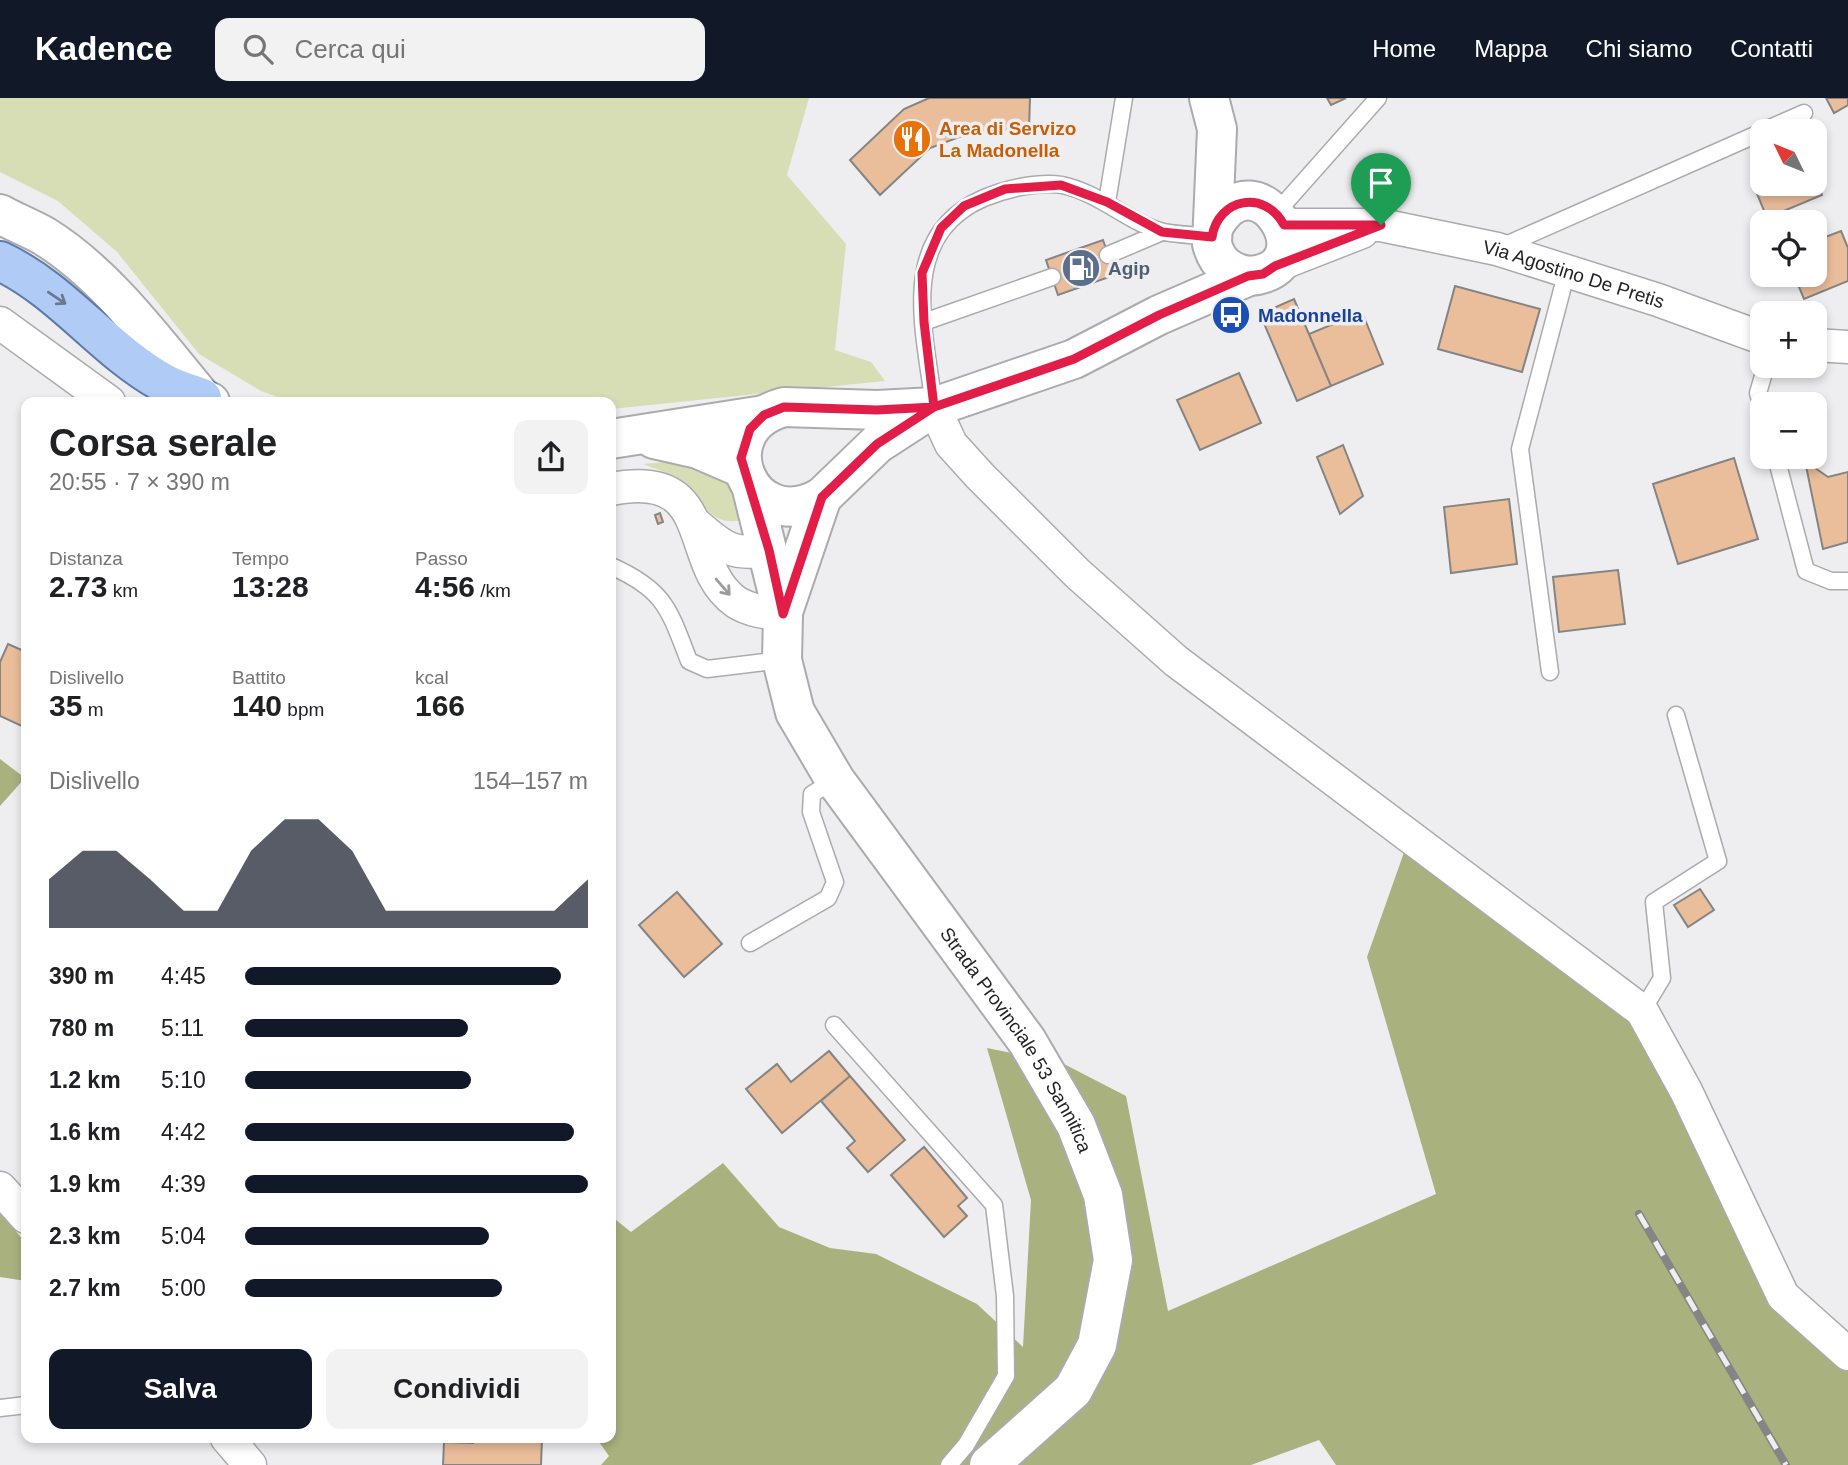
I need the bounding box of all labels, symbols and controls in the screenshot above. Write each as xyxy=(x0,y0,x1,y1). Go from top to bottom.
search box xyxy=(215,18,705,81)
text: Kadence xyxy=(35,30,173,67)
icon: search xyxy=(239,30,277,68)
text: Cerca qui xyxy=(295,34,406,64)
text: Home xyxy=(1372,35,1436,62)
text: Mappa xyxy=(1474,35,1548,62)
text: Chi siamo xyxy=(1586,35,1692,62)
text: Contatti xyxy=(1730,35,1813,62)
restaurant icon: Area di Servizo La Madonella xyxy=(891,118,933,160)
place label: Area di Servizo La Madonella xyxy=(939,118,1076,161)
north arrow xyxy=(1750,119,1827,196)
map controls xyxy=(1750,119,1827,469)
pin xyxy=(1351,153,1411,225)
icon: arrive xyxy=(1362,164,1400,202)
button: locate xyxy=(1750,210,1827,287)
street label: Via Agostino De Pretis xyxy=(1481,236,1667,312)
fuel station icon: Agip xyxy=(1060,247,1102,289)
place label: Agip xyxy=(1108,258,1150,279)
one-way arrow xyxy=(47,291,66,306)
bus stop icon: Madonnella xyxy=(1210,294,1252,336)
button: + xyxy=(1750,301,1827,378)
place label: Madonnella xyxy=(1258,305,1363,326)
button: − xyxy=(1750,392,1827,469)
button: share xyxy=(514,420,588,494)
text: Corsa serale xyxy=(49,422,277,464)
text: 20:55 · 7 × 390 m xyxy=(49,469,230,495)
text: Distanza xyxy=(49,548,123,569)
text: Tempo xyxy=(232,548,289,569)
text: Passo xyxy=(415,548,468,569)
text: 2.73 xyxy=(49,570,107,603)
text: 13:28 xyxy=(232,570,309,603)
text: 4:56 xyxy=(415,570,475,603)
one-way arrow xyxy=(715,578,731,596)
text: km xyxy=(107,580,138,601)
text: /km xyxy=(475,580,511,601)
text: Dislivello xyxy=(49,667,124,688)
text: Battito xyxy=(232,667,286,688)
text: kcal xyxy=(415,667,449,688)
text: 35 xyxy=(49,689,82,722)
text: 140 xyxy=(232,689,282,722)
text: 166 xyxy=(415,689,465,722)
text: m xyxy=(82,699,103,720)
text: bpm xyxy=(282,699,324,720)
text: Dislivello xyxy=(49,768,140,794)
text: 154–157 m xyxy=(473,768,588,794)
street label: Strada Provinciale 53 Sannitica xyxy=(936,923,1096,1156)
text: 390 m xyxy=(49,963,114,989)
text: 4:45 xyxy=(161,963,206,989)
text: 780 m xyxy=(49,1015,114,1041)
text: 5:11 xyxy=(161,1015,204,1041)
text: 1.2 km xyxy=(49,1067,121,1093)
text: 5:10 xyxy=(161,1067,206,1093)
text: 1.6 km xyxy=(49,1119,121,1145)
text: 4:42 xyxy=(161,1119,206,1145)
text: 1.9 km xyxy=(49,1171,121,1197)
text: 4:39 xyxy=(161,1171,206,1197)
text: 2.3 km xyxy=(49,1223,121,1249)
text: 5:04 xyxy=(161,1223,206,1249)
text: 2.7 km xyxy=(49,1275,121,1301)
text: 5:00 xyxy=(161,1275,206,1301)
button: Salva xyxy=(49,1349,312,1429)
button: Condividi xyxy=(326,1349,588,1429)

